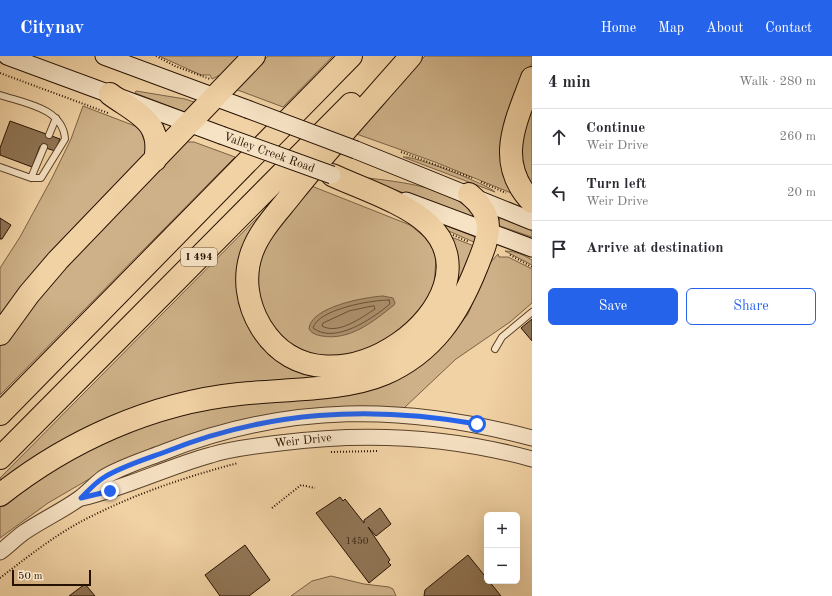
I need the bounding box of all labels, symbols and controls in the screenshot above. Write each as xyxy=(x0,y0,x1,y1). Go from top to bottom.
text: Citynav xyxy=(20,19,84,38)
text: Home xyxy=(601,21,636,35)
text: Map xyxy=(658,21,684,35)
text: About xyxy=(706,21,743,35)
text: Contact xyxy=(765,21,812,35)
text: 4 min xyxy=(548,74,591,91)
text: Walk · 280 m xyxy=(739,75,816,88)
text: Continue xyxy=(586,121,645,136)
icon: ahead xyxy=(548,126,570,148)
text: 260 m xyxy=(779,130,816,143)
street label: Valley Creek Road xyxy=(222,131,316,175)
text: Weir Drive xyxy=(586,139,648,152)
text: Turn left xyxy=(586,177,646,192)
icon: left xyxy=(548,182,570,204)
text: 20 m xyxy=(787,186,816,199)
text: Weir Drive xyxy=(586,195,648,208)
icon: arrive xyxy=(548,238,570,260)
text: Arrive at destination xyxy=(586,241,724,256)
road number: I 494 xyxy=(181,248,217,266)
button: Save xyxy=(548,288,678,325)
button: Share xyxy=(686,288,816,325)
route start xyxy=(468,415,486,433)
street label: Weir Drive xyxy=(274,432,333,450)
route end xyxy=(101,482,119,500)
map controls xyxy=(484,512,520,584)
button: + xyxy=(484,512,520,548)
house number: 1450 xyxy=(345,536,369,546)
button: − xyxy=(484,548,520,584)
scale bar xyxy=(12,568,91,587)
text: 50 m xyxy=(18,571,43,582)

